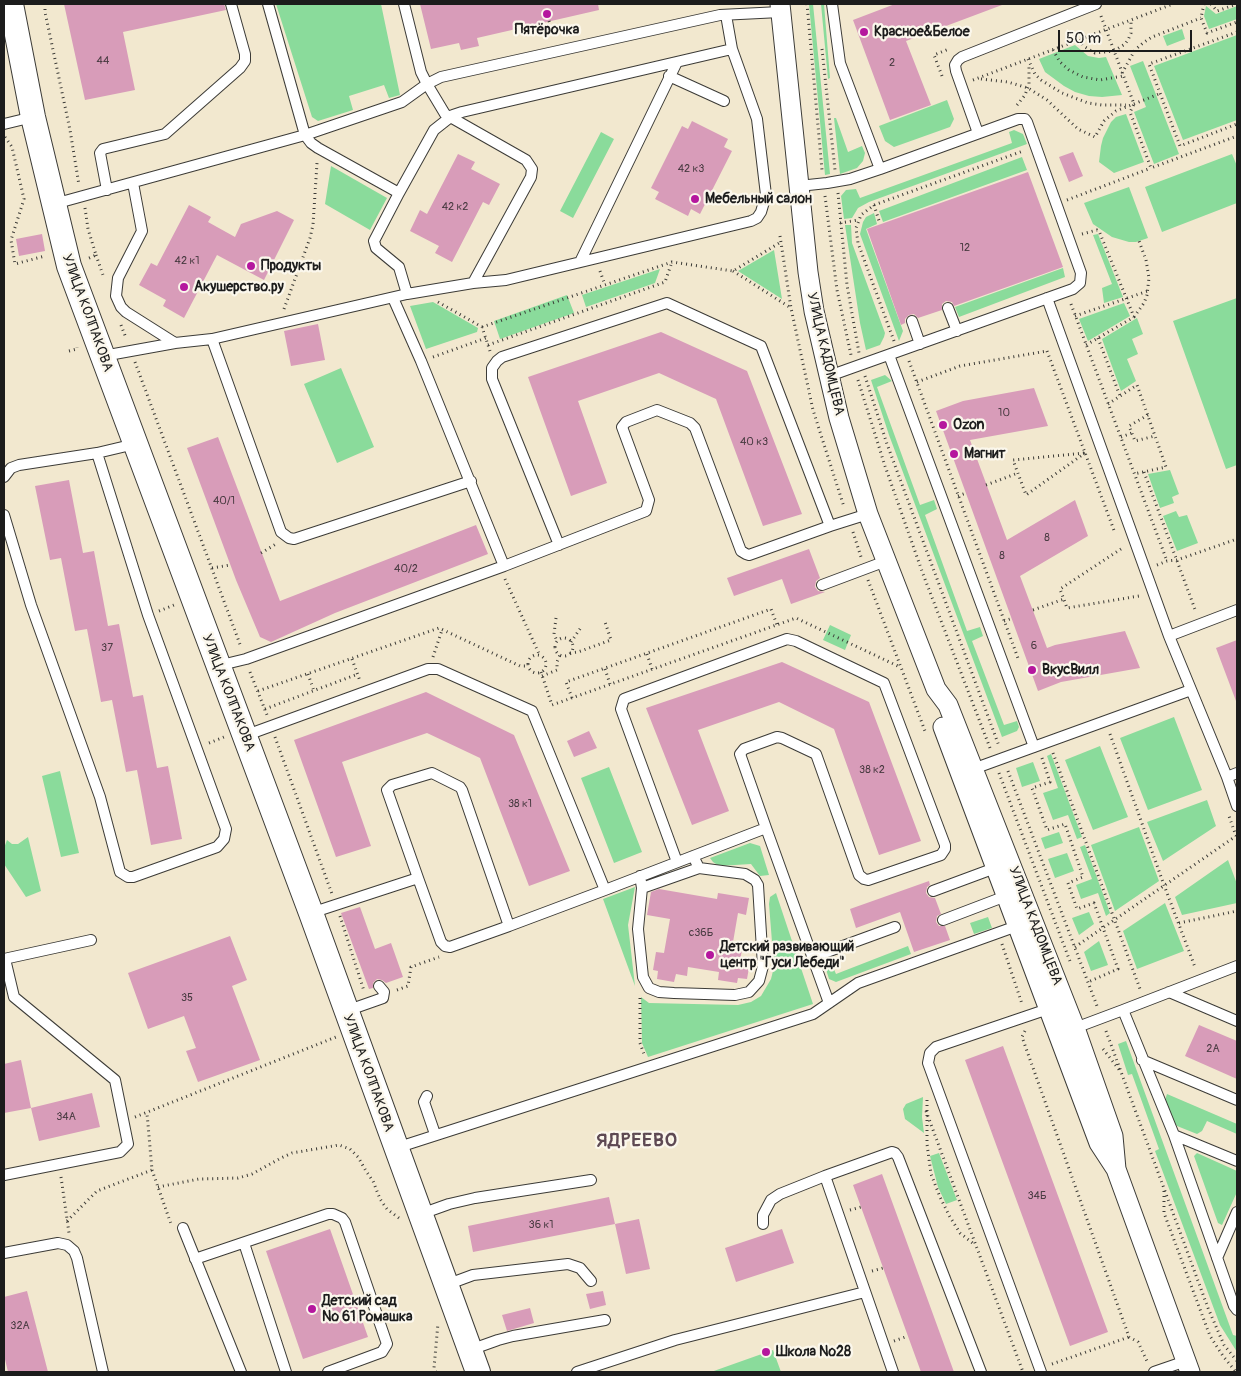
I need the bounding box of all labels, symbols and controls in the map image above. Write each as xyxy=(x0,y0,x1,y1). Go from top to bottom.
marker: Пятёрочка xyxy=(541,8,553,20)
scale bar xyxy=(1061,20,1195,52)
place label: Пятёрочка xyxy=(515,22,579,38)
place label: Красное&Белое xyxy=(874,24,970,40)
marker: Красное&Белое xyxy=(858,26,870,38)
text: 50 m xyxy=(1066,29,1101,48)
house number: 44 xyxy=(97,54,109,68)
house number: 2 xyxy=(889,56,895,70)
house number: 42 к3 xyxy=(678,162,704,176)
place label: Мебельный салон xyxy=(705,191,812,207)
marker: Мебельный салон xyxy=(689,193,701,205)
house number: 42 к2 xyxy=(442,200,468,214)
house number: 12 xyxy=(960,241,970,255)
street label: УЛИЦА КОЛПАКОВА xyxy=(58,252,116,374)
house number: 42 к1 xyxy=(175,254,199,268)
place label: Продукты xyxy=(261,258,321,274)
marker: Продукты xyxy=(245,260,257,272)
place label: Акушерство.ру xyxy=(194,279,284,295)
marker: Акушерство.ру xyxy=(178,281,190,293)
street label: УЛИЦА КАДОМЦЕВА xyxy=(803,291,847,417)
house number: 10 xyxy=(998,406,1010,420)
place label: Ozon xyxy=(953,417,984,433)
marker: Ozon xyxy=(937,419,949,431)
house number: 40 к3 xyxy=(740,435,768,449)
place label: Магнит xyxy=(964,446,1006,462)
marker: Магнит xyxy=(948,448,960,460)
house number: 40/1 xyxy=(213,494,235,508)
house number: 8 xyxy=(1044,531,1050,545)
house number: 8 xyxy=(999,549,1005,563)
house number: 40/2 xyxy=(394,562,418,576)
street label: УЛИЦА КОЛПАКОВА xyxy=(198,632,258,754)
house number: 6 xyxy=(1031,639,1037,653)
house number: 37 xyxy=(101,641,113,655)
place label: ВкусВилл xyxy=(1042,662,1099,678)
marker: ВкусВилл xyxy=(1026,664,1038,676)
house number: 38 к2 xyxy=(859,763,885,777)
house number: 38 к1 xyxy=(508,797,532,811)
street label: УЛИЦА КАДОМЦЕВА xyxy=(1005,864,1065,988)
house number: с36Б xyxy=(689,926,713,940)
place label: Детский развивающий центр "Гуси Лебеди" xyxy=(720,939,854,972)
marker: Детский развивающий центр "Гуси Лебеди" xyxy=(704,949,716,961)
house number: 35 xyxy=(181,991,193,1005)
street label: УЛИЦА КОЛПАКОВА xyxy=(339,1012,397,1134)
house number: 2А xyxy=(1206,1042,1220,1056)
house number: 34А xyxy=(56,1110,76,1124)
district label: ЯДРЕЕВО xyxy=(595,1130,679,1152)
house number: 34Б xyxy=(1027,1189,1047,1203)
house number: 36 к1 xyxy=(529,1218,553,1232)
place label: Детский сад № 61 Ромашка xyxy=(322,1293,413,1325)
marker: Детский сад № 61 Ромашка xyxy=(306,1303,318,1315)
house number: 32А xyxy=(10,1319,30,1333)
place label: Школа №28 xyxy=(776,1344,851,1360)
marker: Школа №28 xyxy=(760,1346,772,1358)

